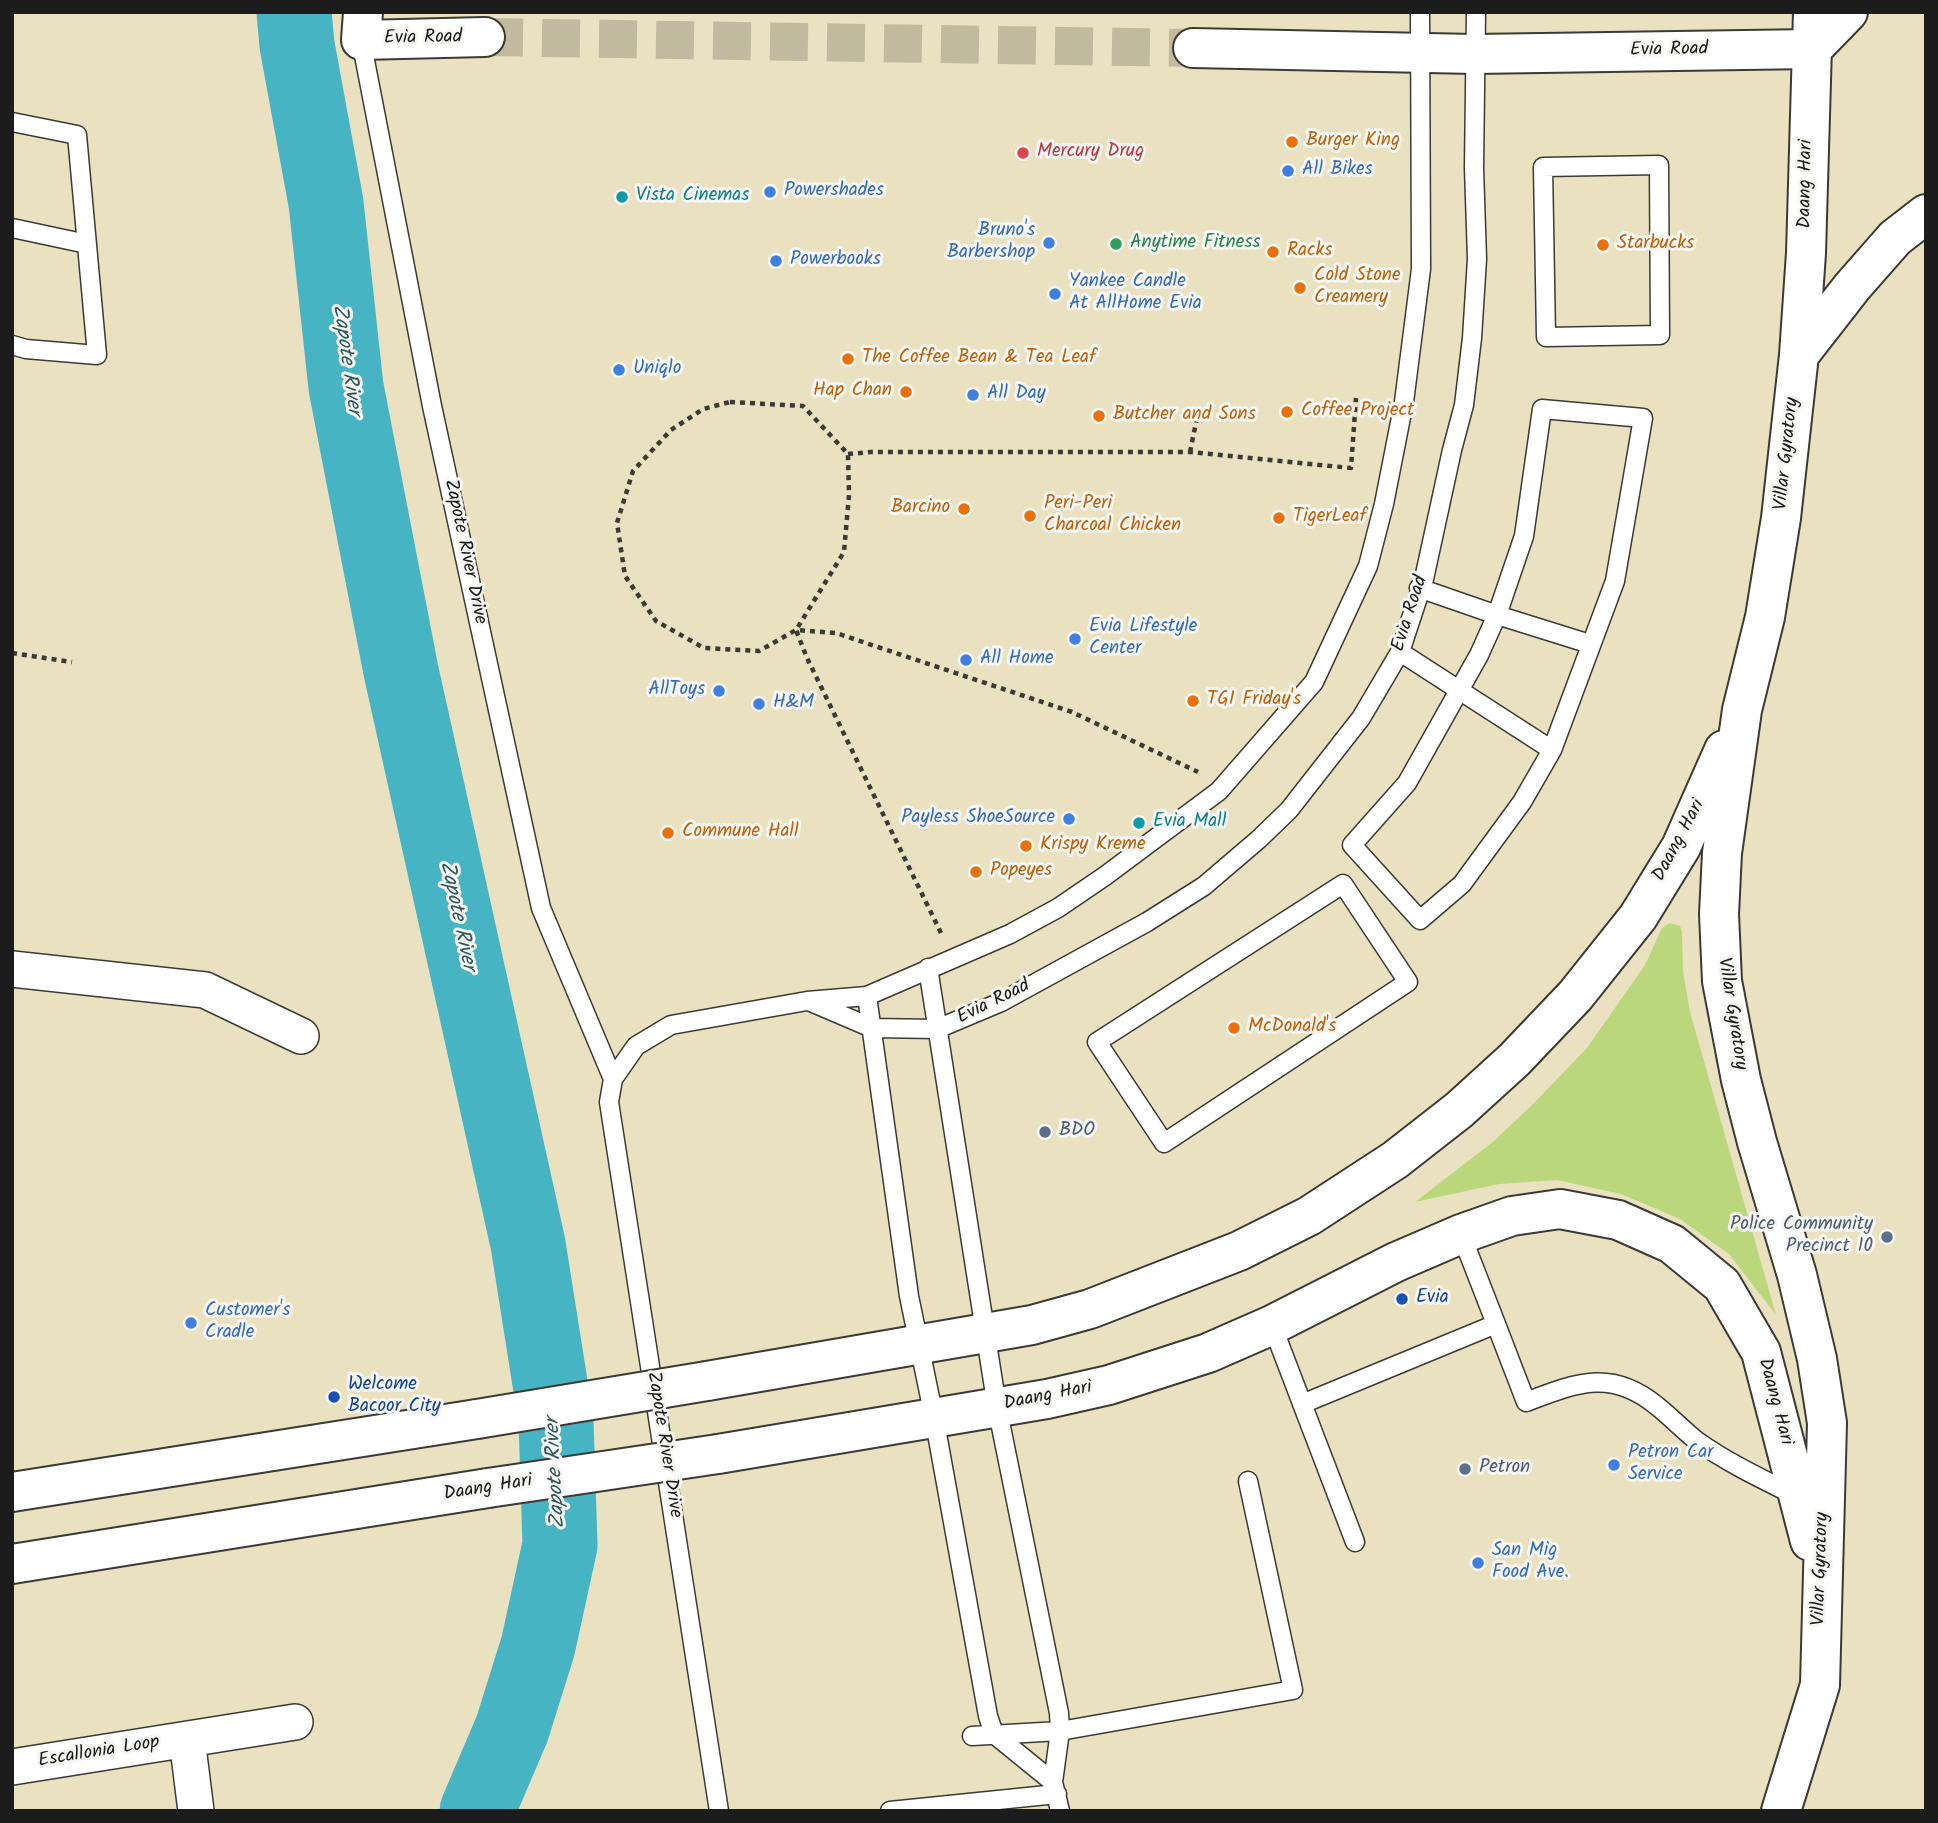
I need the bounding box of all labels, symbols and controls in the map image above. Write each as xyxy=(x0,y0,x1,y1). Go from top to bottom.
street label: Evia Road xyxy=(384,27,462,51)
street label: Evia Road xyxy=(1630,39,1708,63)
place label: Burger King xyxy=(1306,131,1400,153)
marker: Burger King xyxy=(1284,134,1300,150)
street label: Daang Hari xyxy=(1795,139,1819,229)
place label: Mercury Drug xyxy=(1037,142,1144,164)
marker: Mercury Drug xyxy=(1015,145,1031,161)
place label: All Bikes xyxy=(1302,160,1373,182)
marker: All Bikes xyxy=(1280,163,1296,179)
place label: Powershades xyxy=(784,181,884,203)
marker: Powershades xyxy=(762,184,778,200)
place label: Vista Cinemas xyxy=(636,186,749,208)
marker: Vista Cinemas xyxy=(614,189,630,205)
place label: Bruno's Barbershop xyxy=(947,221,1035,265)
place label: Anytime Fitness xyxy=(1130,233,1260,255)
place label: Starbucks xyxy=(1617,234,1694,256)
marker: Bruno's Barbershop xyxy=(1041,235,1057,251)
marker: Anytime Fitness xyxy=(1108,236,1124,252)
marker: Starbucks xyxy=(1595,237,1611,253)
place label: Racks xyxy=(1287,241,1332,263)
marker: Racks xyxy=(1265,244,1281,260)
place label: Powerbooks xyxy=(790,250,881,272)
marker: Powerbooks xyxy=(768,253,784,269)
place label: Cold Stone Creamery xyxy=(1314,266,1400,310)
place label: Yankee Candle At AllHome Evia xyxy=(1069,272,1202,316)
marker: Cold Stone Creamery xyxy=(1292,280,1308,296)
marker: Yankee Candle At AllHome Evia xyxy=(1047,286,1063,302)
water label: Zapote River xyxy=(325,303,365,417)
place label: The Coffee Bean & Tea Leaf xyxy=(862,348,1096,370)
marker: The Coffee Bean & Tea Leaf xyxy=(840,351,856,367)
place label: Uniqlo xyxy=(633,359,681,381)
marker: Uniqlo xyxy=(611,362,627,378)
place label: Hap Chan xyxy=(813,381,892,403)
marker: Hap Chan xyxy=(898,384,914,400)
place label: All Day xyxy=(987,384,1046,406)
marker: All Day xyxy=(965,387,981,403)
street label: Villar Gyratory xyxy=(1771,396,1805,512)
place label: Coffee Project xyxy=(1301,401,1414,423)
marker: Coffee Project xyxy=(1279,404,1295,420)
place label: Butcher and Sons xyxy=(1113,405,1256,427)
marker: Butcher and Sons xyxy=(1091,408,1107,424)
street label: Zapote River Drive xyxy=(438,477,490,627)
place label: Peri-Peri Charcoal Chicken xyxy=(1044,494,1181,538)
place label: Barcino xyxy=(891,498,950,520)
marker: Barcino xyxy=(956,501,972,517)
place label: TigerLeaf xyxy=(1293,507,1367,529)
marker: Peri-Peri Charcoal Chicken xyxy=(1022,508,1038,524)
marker: TigerLeaf xyxy=(1271,510,1287,526)
street label: Evia Road xyxy=(1388,573,1434,655)
place label: Evia Lifestyle Center xyxy=(1089,617,1197,661)
marker: Evia Lifestyle Center xyxy=(1067,631,1083,647)
place label: All Home xyxy=(980,649,1053,671)
marker: All Home xyxy=(958,652,974,668)
place label: AllToys xyxy=(648,680,705,702)
marker: AllToys xyxy=(711,683,727,699)
place label: TGI Friday's xyxy=(1207,690,1301,712)
place label: H&M xyxy=(773,693,814,715)
marker: TGI Friday's xyxy=(1185,693,1201,709)
marker: H&M xyxy=(751,696,767,712)
street label: Daang Hari xyxy=(1649,796,1711,886)
place label: Payless ShoeSource xyxy=(901,808,1055,830)
marker: Payless ShoeSource xyxy=(1061,811,1077,827)
place label: Evia Mall xyxy=(1153,812,1226,834)
marker: Evia Mall xyxy=(1131,815,1147,831)
place label: Commune Hall xyxy=(682,822,799,844)
marker: Commune Hall xyxy=(660,825,676,841)
place label: Krispy Kreme xyxy=(1040,835,1145,857)
marker: Krispy Kreme xyxy=(1018,838,1034,854)
water label: Zapote River xyxy=(432,859,480,973)
place label: Popeyes xyxy=(990,861,1052,883)
marker: Popeyes xyxy=(968,864,984,880)
street label: Villar Gyratory xyxy=(1711,956,1751,1072)
street label: Evia Road xyxy=(954,976,1034,1030)
place label: McDonald's xyxy=(1248,1017,1336,1039)
marker: McDonald's xyxy=(1226,1020,1242,1036)
place label: BDO xyxy=(1059,1121,1095,1143)
marker: BDO xyxy=(1037,1124,1053,1140)
place label: Police Community Precinct 10 xyxy=(1730,1215,1873,1259)
marker: Police Community Precinct 10 xyxy=(1879,1229,1895,1245)
place label: Evia xyxy=(1416,1288,1449,1310)
marker: Evia xyxy=(1394,1291,1410,1307)
place label: Customer's Cradle xyxy=(205,1301,290,1345)
marker: Customer's Cradle xyxy=(183,1315,199,1331)
street label: Daang Hari xyxy=(1751,1356,1797,1448)
street label: Zapote River Drive xyxy=(640,1370,686,1520)
place label: Welcome Bacoor City xyxy=(348,1375,441,1419)
street label: Daang Hari xyxy=(1002,1377,1094,1417)
marker: Welcome Bacoor City xyxy=(326,1389,342,1405)
water label: Zapote River xyxy=(542,1417,572,1529)
place label: Petron Car Service xyxy=(1628,1443,1713,1487)
marker: Petron Car Service xyxy=(1606,1457,1622,1473)
place label: Petron xyxy=(1479,1458,1530,1480)
marker: Petron xyxy=(1457,1461,1473,1477)
street label: Daang Hari xyxy=(442,1471,534,1507)
street label: Villar Gyratory xyxy=(1809,1512,1835,1626)
place label: San Mig Food Ave. xyxy=(1492,1541,1569,1585)
marker: San Mig Food Ave. xyxy=(1470,1555,1486,1571)
street label: Escallonia Loop xyxy=(37,1732,161,1774)

